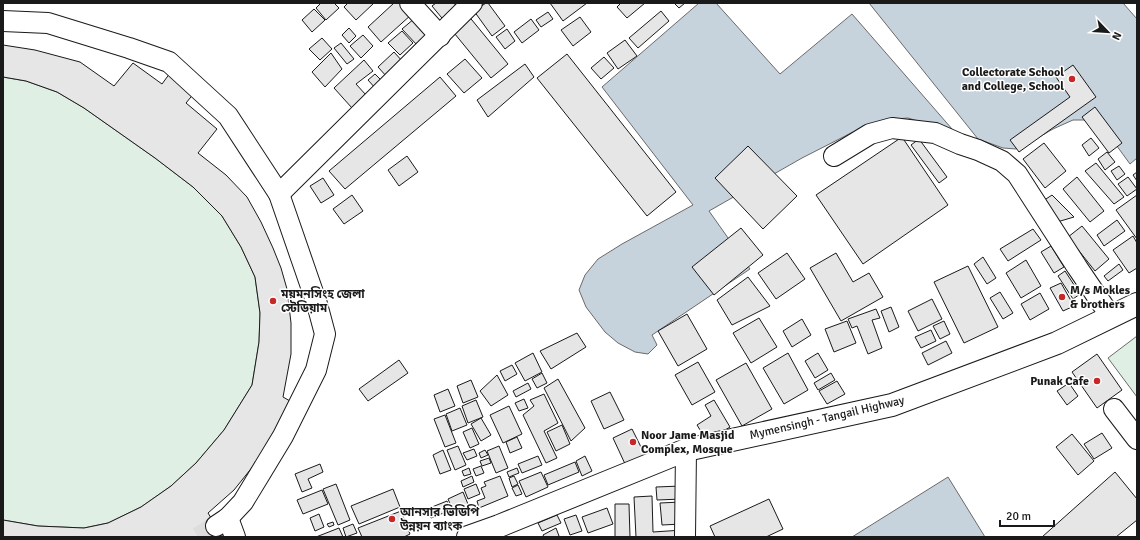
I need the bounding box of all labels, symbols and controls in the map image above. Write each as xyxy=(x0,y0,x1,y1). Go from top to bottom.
north arrow xyxy=(1088,12,1128,52)
text: N xyxy=(1109,30,1124,42)
place label: Collectorate School and College, School xyxy=(962,65,1064,94)
marker: Collectorate School and College, School xyxy=(1067,74,1077,84)
place label: M/s Mokles & brothers xyxy=(1070,283,1131,312)
place label: ময়মনসিংহ জেলা স্টেডিয়াম xyxy=(280,286,365,316)
marker: M/s Mokles & brothers xyxy=(1057,292,1067,302)
marker: ময়মনসিংহ জেলা স্টেডিয়াম xyxy=(268,296,278,306)
place label: Punak Cafe xyxy=(1030,374,1089,389)
marker: Punak Cafe xyxy=(1092,376,1102,386)
street label: Mymensingh - Tangail Highway xyxy=(748,393,906,443)
place label: Noor Jame Masjid Complex, Mosque xyxy=(641,428,735,457)
marker: Noor Jame Masjid Complex, Mosque xyxy=(628,437,638,447)
scale bar xyxy=(1000,502,1054,528)
place label: আনসার ভিডিপি উন্নয়ন ব্যাংক xyxy=(399,504,479,534)
text: 20 m xyxy=(1006,509,1031,524)
marker: আনসার ভিডিপি উন্নয়ন ব্যাংক xyxy=(387,514,397,524)

